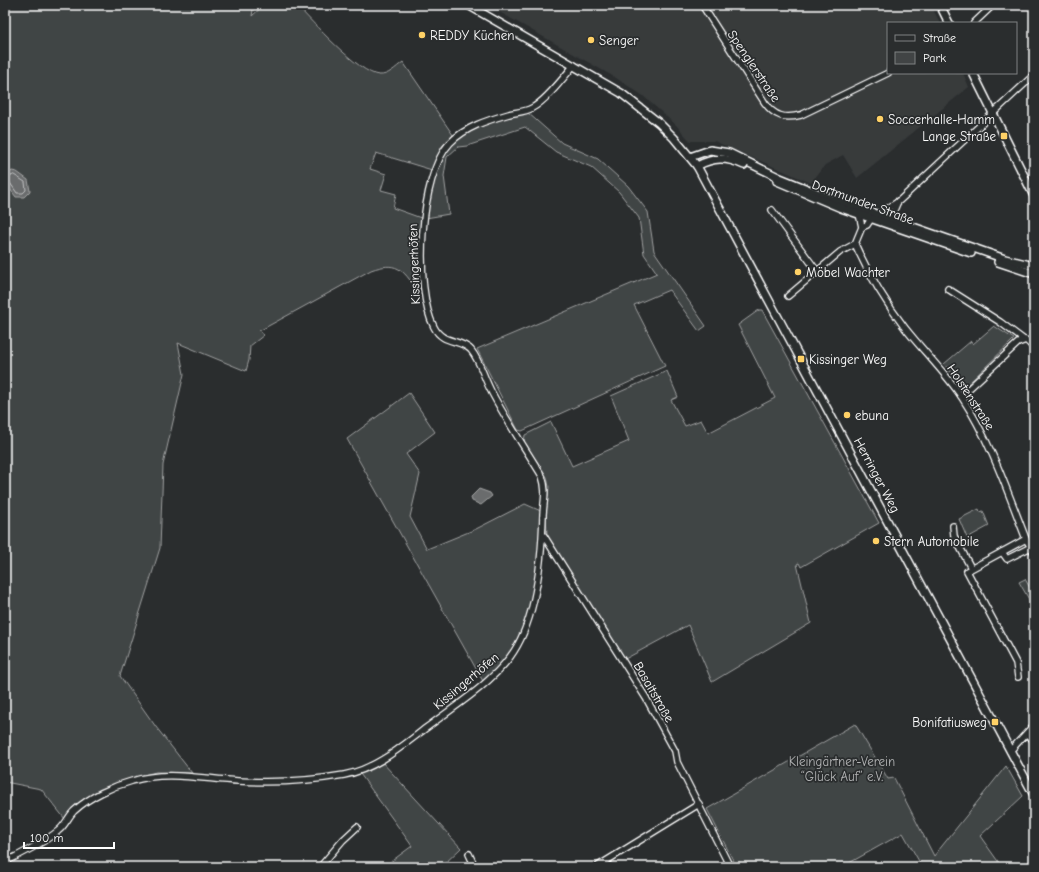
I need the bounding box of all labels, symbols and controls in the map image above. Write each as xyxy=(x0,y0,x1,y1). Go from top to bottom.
legend xyxy=(887,22,1017,74)
street label: Spenglerstraße xyxy=(724,27,784,105)
place label: REDDY Küchen xyxy=(430,28,514,43)
marker: REDDY Küchen xyxy=(417,30,427,40)
text: Straße xyxy=(923,31,956,45)
place label: Senger xyxy=(599,33,639,48)
marker: Senger xyxy=(586,35,596,45)
text: Park xyxy=(923,51,946,65)
place label: Soccerhalle-Hamm xyxy=(888,112,995,127)
marker: Soccerhalle-Hamm xyxy=(875,114,885,124)
place label: Lange Straße xyxy=(922,129,996,144)
marker: Lange Straße xyxy=(999,131,1009,141)
street label: Dortmunder Straße xyxy=(810,177,916,228)
street label: Kissingerhöfen xyxy=(405,223,423,305)
place label: Möbel Wachter xyxy=(806,265,891,280)
marker: Möbel Wachter xyxy=(793,267,803,277)
place label: Kissinger Weg xyxy=(809,352,887,367)
marker: Kissinger Weg xyxy=(796,354,806,364)
street label: Holstenstraße xyxy=(944,361,998,433)
place label: ebuna xyxy=(855,408,889,423)
marker: ebuna xyxy=(842,410,852,420)
street label: Herringer Weg xyxy=(851,435,903,515)
place label: Stern Automobile xyxy=(884,534,980,549)
marker: Stern Automobile xyxy=(871,536,881,546)
street label: Kissingerhöfen xyxy=(430,649,502,713)
street label: Basaltstraße xyxy=(631,659,678,725)
place label: Bonifatiusweg xyxy=(912,715,987,730)
marker: Bonifatiusweg xyxy=(990,717,1000,727)
park label: Kleingärtner-Verein “Glück Auf” e.V. xyxy=(789,754,895,784)
scale bar xyxy=(24,824,114,850)
text: 100 m xyxy=(30,831,63,845)

